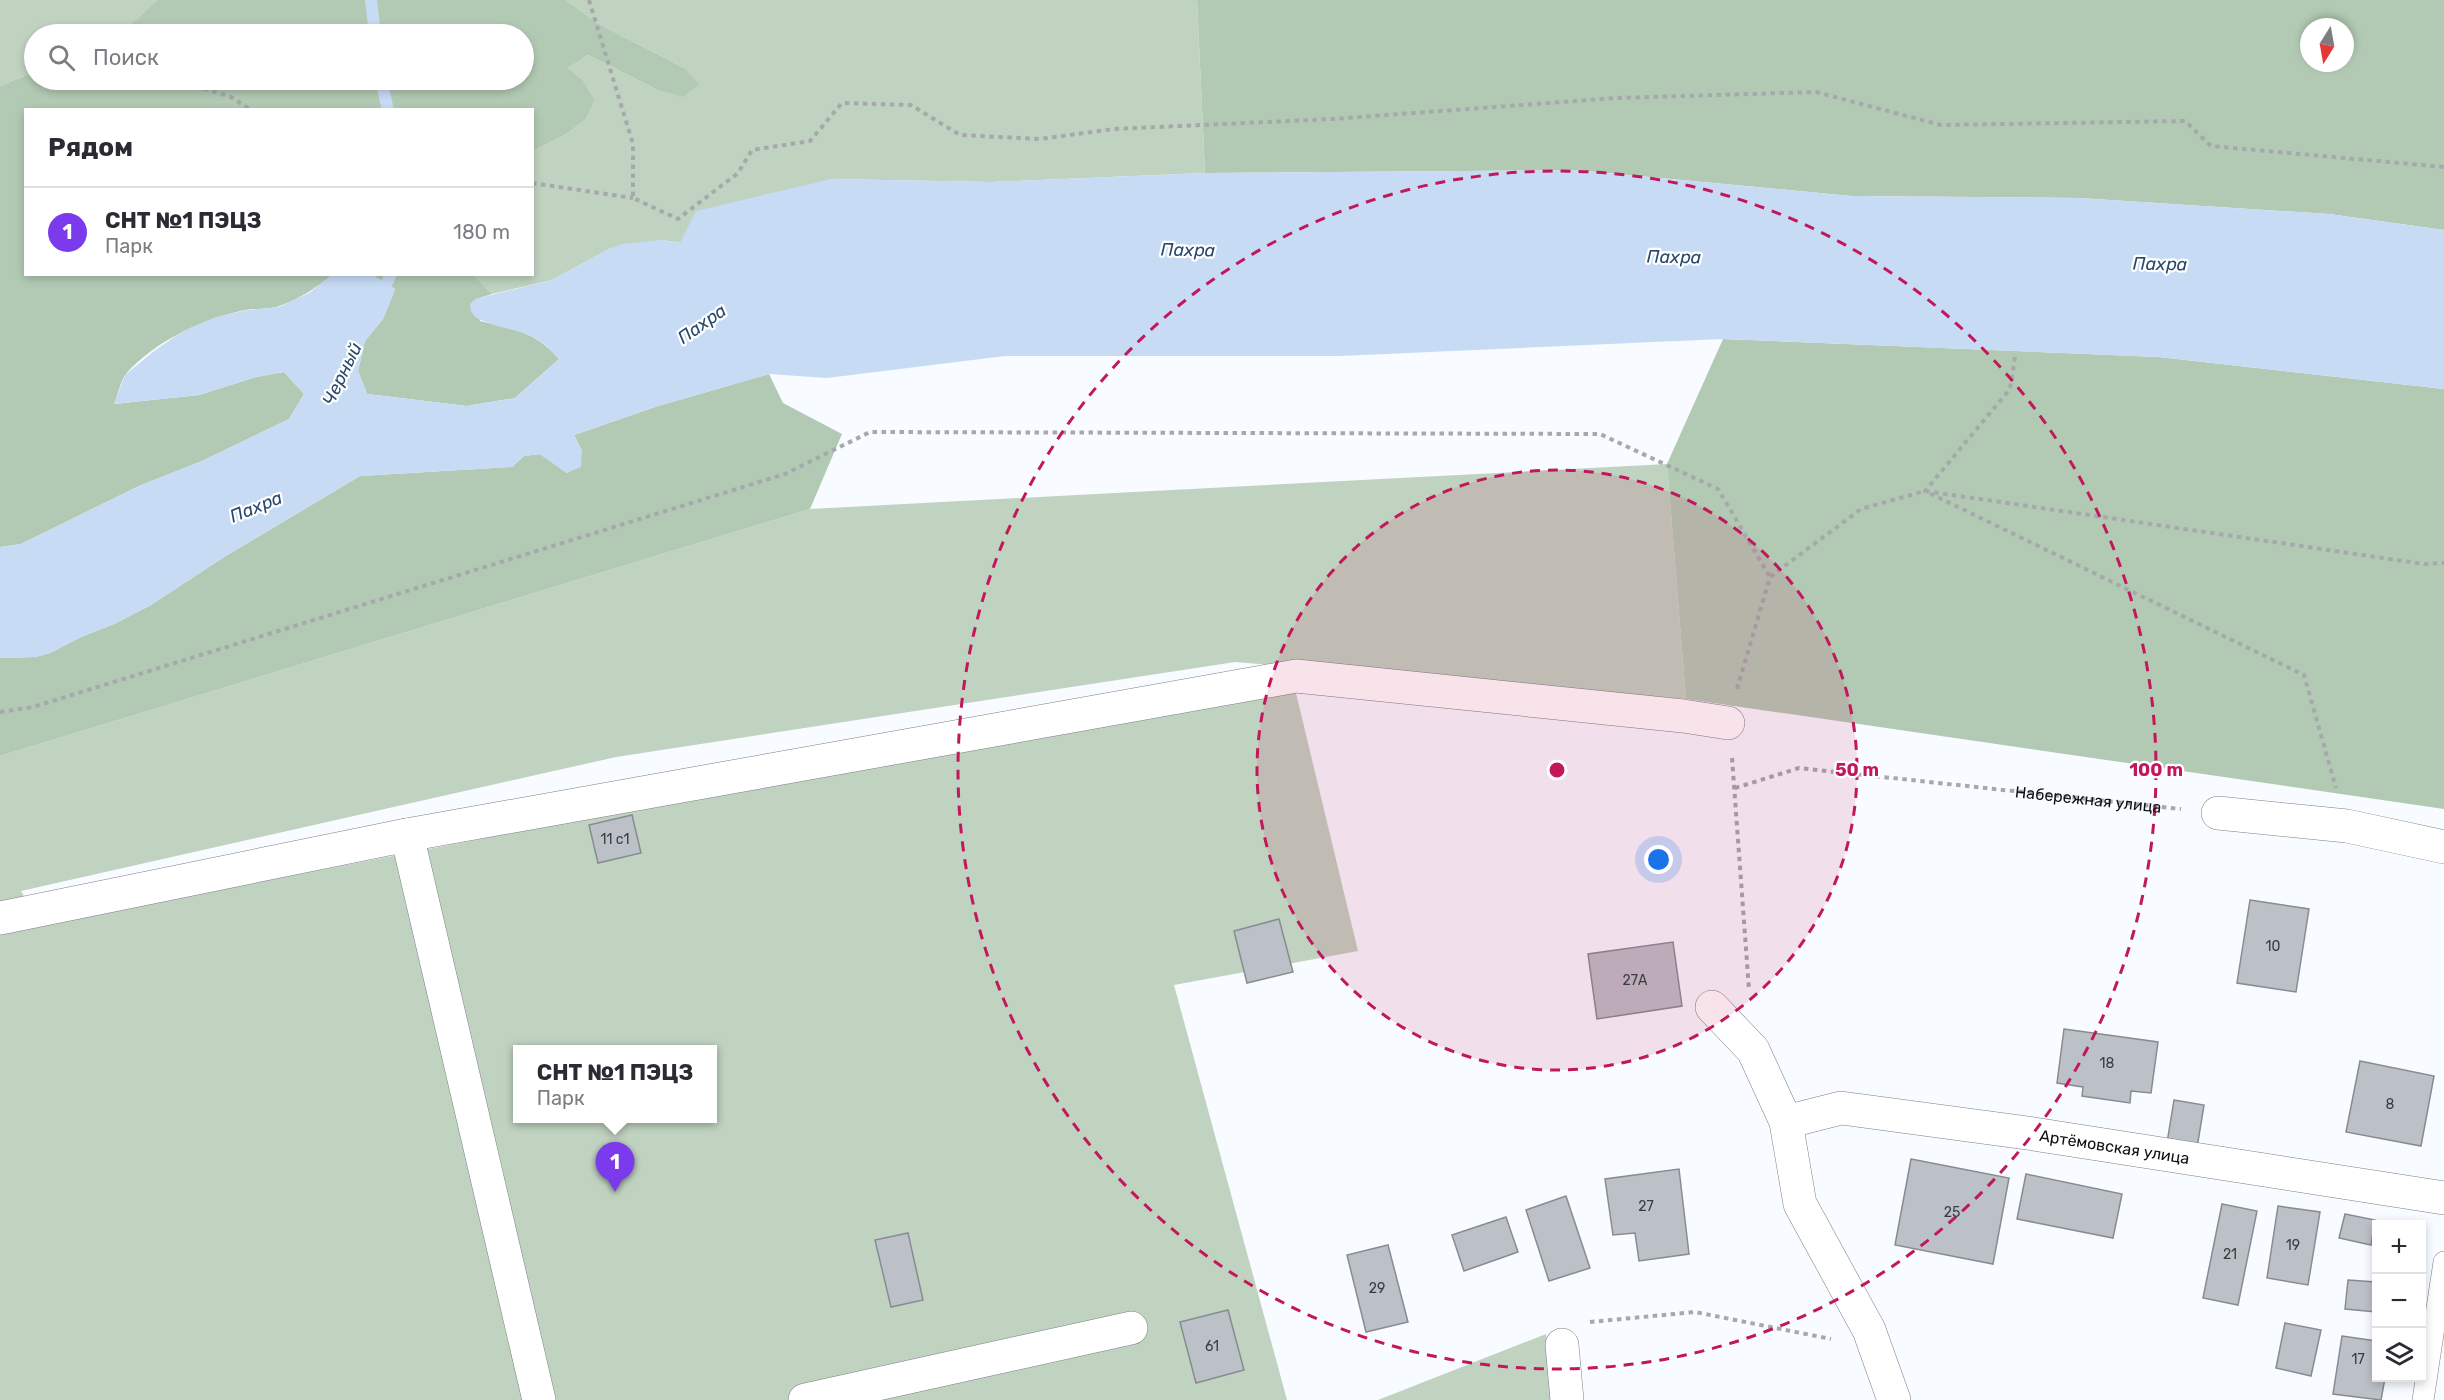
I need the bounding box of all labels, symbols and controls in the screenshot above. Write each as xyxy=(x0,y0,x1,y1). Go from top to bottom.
north arrow xyxy=(2300,18,2354,72)
search box xyxy=(24,24,534,90)
icon: search xyxy=(45,41,78,74)
text: Поиск xyxy=(93,44,159,71)
text: Рядом xyxy=(48,132,133,163)
text: СНТ №1 ПЭЦЗ xyxy=(105,207,261,234)
text: 1 xyxy=(63,220,72,244)
text: 180 m xyxy=(453,220,510,244)
text: Парк xyxy=(105,234,153,258)
water label: Пахра xyxy=(1161,239,1216,261)
water label: Пахра xyxy=(1647,246,1702,268)
water label: Пахра xyxy=(2133,253,2188,275)
water label: Пахра xyxy=(673,299,731,349)
water label: Черный xyxy=(317,339,367,409)
water label: Пахра xyxy=(227,486,286,527)
text: 50 m xyxy=(1835,759,1879,781)
text: 100 m xyxy=(2129,759,2183,781)
centre of rings xyxy=(1547,760,1567,780)
street label: Набережная улица xyxy=(2014,782,2162,816)
house number: 11 с1 xyxy=(600,831,630,848)
your location xyxy=(1644,845,1673,874)
house number: 10 xyxy=(2266,938,2281,955)
house number: 27А xyxy=(1623,972,1648,989)
popup xyxy=(513,1045,717,1123)
house number: 18 xyxy=(2100,1055,2115,1072)
text: СНТ №1 ПЭЦЗ xyxy=(537,1059,693,1086)
text: Парк xyxy=(537,1086,585,1110)
house number: 8 xyxy=(2386,1096,2395,1113)
street label: Артёмовская улица xyxy=(2038,1125,2191,1168)
pin: 1 xyxy=(596,1142,634,1192)
house number: 27 xyxy=(1638,1198,1654,1215)
house number: 25 xyxy=(1944,1204,1960,1221)
map controls xyxy=(2372,1220,2426,1382)
button: + xyxy=(2372,1220,2426,1274)
house number: 19 xyxy=(2286,1237,2300,1254)
house number: 21 xyxy=(2223,1246,2237,1263)
button: − xyxy=(2372,1274,2426,1328)
house number: 29 xyxy=(1369,1280,1385,1297)
button: layers xyxy=(2372,1328,2426,1382)
house number: 61 xyxy=(1205,1338,1219,1355)
house number: 17 xyxy=(2351,1351,2365,1368)

